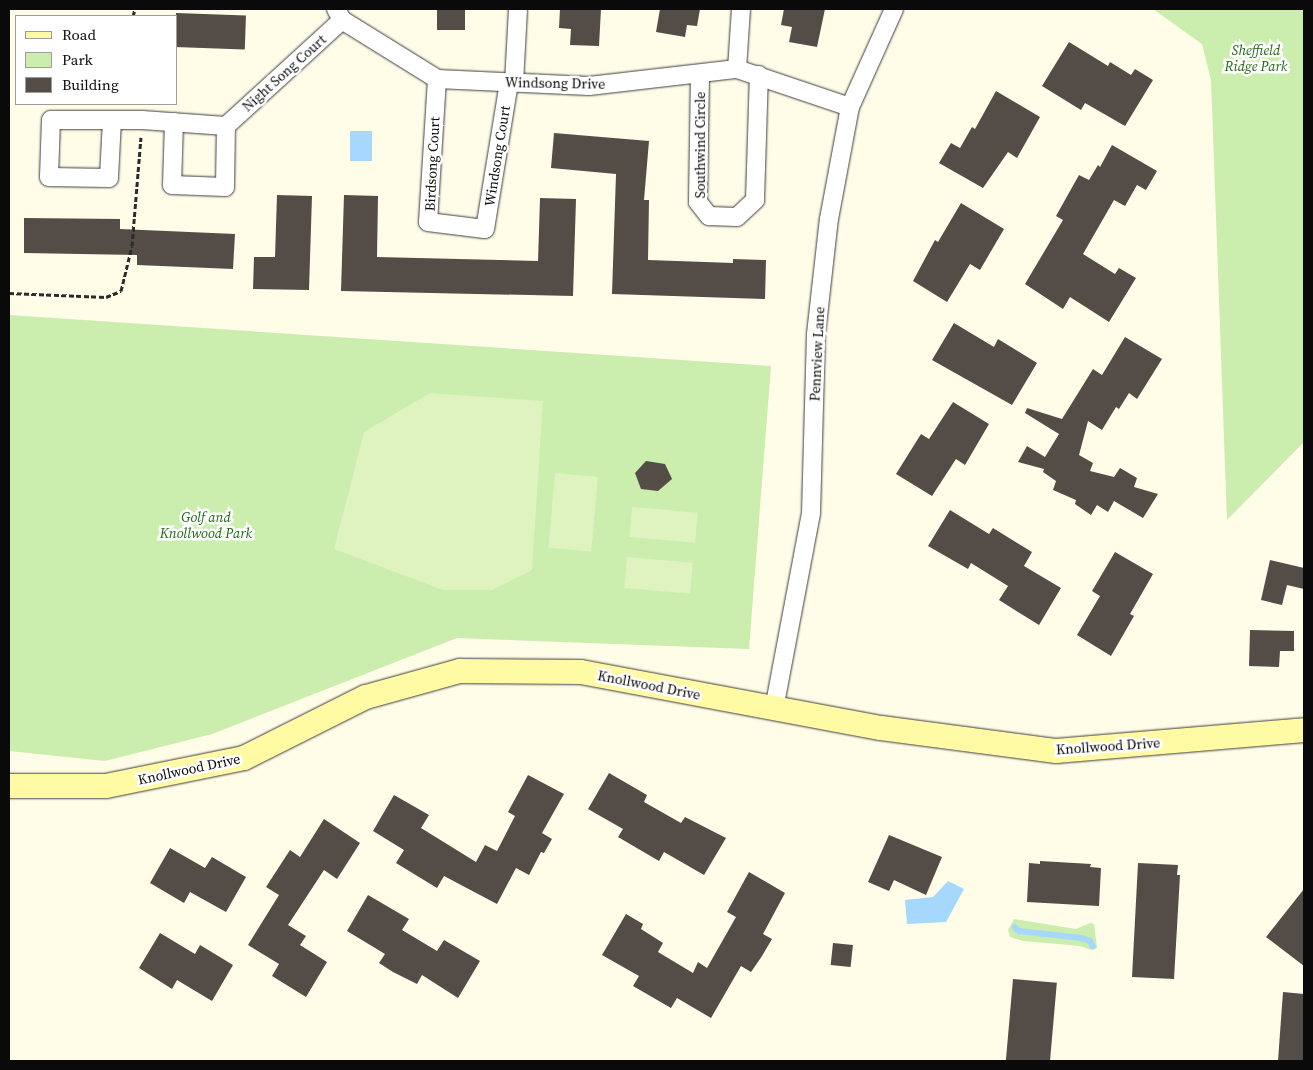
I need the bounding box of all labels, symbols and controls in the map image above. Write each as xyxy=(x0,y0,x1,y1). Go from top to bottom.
legend xyxy=(15,15,178,105)
text: Road xyxy=(62,24,96,45)
street label: Night Song Court xyxy=(239,31,329,115)
park label: Sheffield Ridge Park xyxy=(1225,42,1287,74)
text: Park xyxy=(62,49,93,70)
text: Building xyxy=(62,74,119,95)
street label: Windsong Drive xyxy=(505,74,605,92)
street label: Southwind Circle xyxy=(692,92,708,198)
street label: Windsong Court xyxy=(481,104,513,208)
street label: Birdsong Court xyxy=(421,116,443,212)
street label: Pennview Lane xyxy=(806,306,828,402)
park label: Golf and Knollwood Park xyxy=(160,509,252,542)
street label: Knollwood Drive xyxy=(596,667,702,703)
street label: Knollwood Drive xyxy=(1055,734,1161,758)
street label: Knollwood Drive xyxy=(136,750,242,788)

